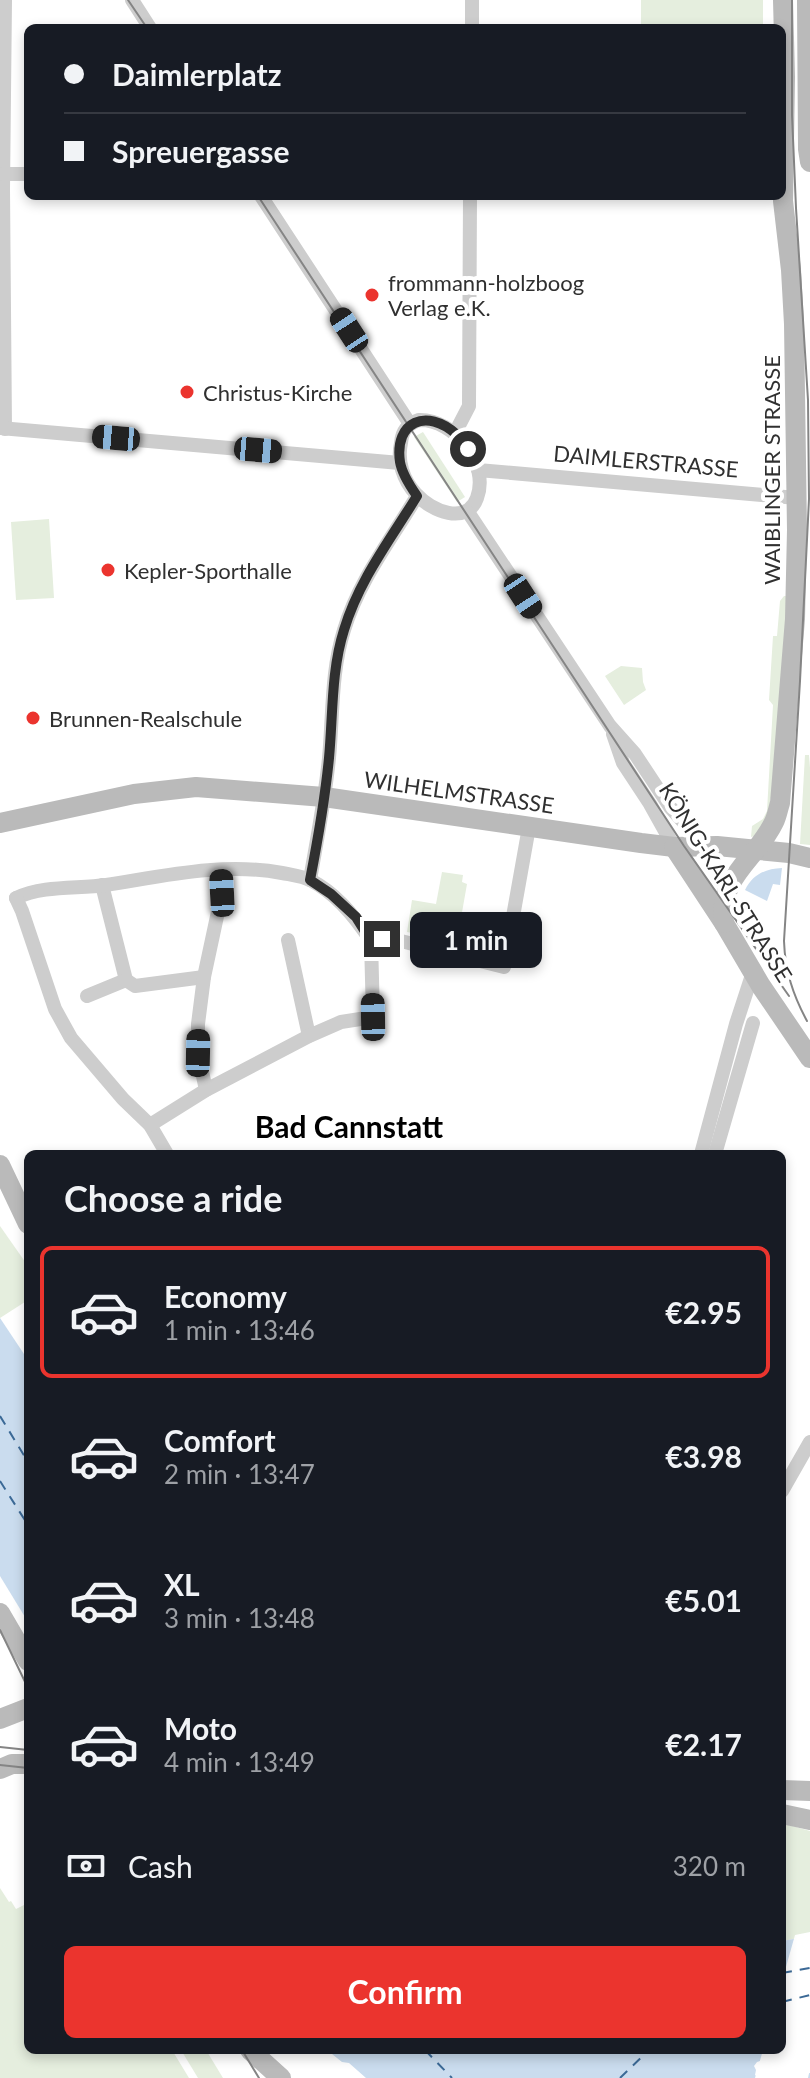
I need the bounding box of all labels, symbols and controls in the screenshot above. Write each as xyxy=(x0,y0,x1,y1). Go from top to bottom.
text: Daimlerplatz xyxy=(112,56,282,92)
text: Spreuergasse xyxy=(112,133,289,169)
place label: frommann-holzboog Verlag e.K. xyxy=(388,269,584,321)
marker: frommann-holzboog Verlag e.K. xyxy=(363,286,381,304)
car xyxy=(326,303,372,357)
street label: WAIBLINGER STRASSE xyxy=(758,355,785,585)
place label: Christus-Kirche xyxy=(203,379,352,406)
marker: Christus-Kirche xyxy=(178,383,196,401)
car xyxy=(91,424,141,452)
route start xyxy=(450,431,486,467)
car xyxy=(233,436,283,464)
street label: DAIMLERSTRASSE xyxy=(552,439,740,483)
place label: Kepler-Sporthalle xyxy=(124,557,292,584)
marker: Kepler-Sporthalle xyxy=(99,561,117,579)
car xyxy=(500,569,546,623)
place label: Brunnen-Realschule xyxy=(49,705,242,732)
marker: Brunnen-Realschule xyxy=(24,709,42,727)
street label: WILHELMSTRASSE xyxy=(362,765,556,819)
street label: KÖNIG-KARL-STRASSE xyxy=(654,777,798,987)
car xyxy=(209,868,235,918)
callout: 1 min xyxy=(410,911,542,967)
route end xyxy=(364,921,400,957)
text: 1 min xyxy=(444,924,508,956)
car xyxy=(361,993,385,1041)
car xyxy=(186,1029,210,1077)
district label: Bad Cannstatt xyxy=(255,1108,443,1144)
text: Choose a ride xyxy=(64,1176,283,1220)
icon: car xyxy=(68,1276,140,1348)
text: Economy xyxy=(164,1278,287,1314)
text: €2.95 xyxy=(665,1294,742,1330)
text: 1 min · 13:46 xyxy=(164,1314,315,1346)
icon: car xyxy=(68,1420,140,1492)
text: Comfort xyxy=(164,1422,276,1458)
text: €3.98 xyxy=(665,1438,742,1474)
text: 2 min · 13:47 xyxy=(164,1458,315,1490)
icon: car xyxy=(68,1564,140,1636)
text: XL xyxy=(164,1566,200,1602)
text: €5.01 xyxy=(665,1582,742,1618)
text: 3 min · 13:48 xyxy=(164,1602,315,1634)
icon: car xyxy=(68,1708,140,1780)
text: Moto xyxy=(164,1710,237,1746)
text: €2.17 xyxy=(665,1726,742,1762)
text: 4 min · 13:49 xyxy=(164,1746,315,1778)
icon: cash xyxy=(64,1844,108,1888)
text: Cash xyxy=(128,1848,193,1884)
text: 320 m xyxy=(673,1850,746,1882)
button: Confirm xyxy=(64,1946,746,2038)

